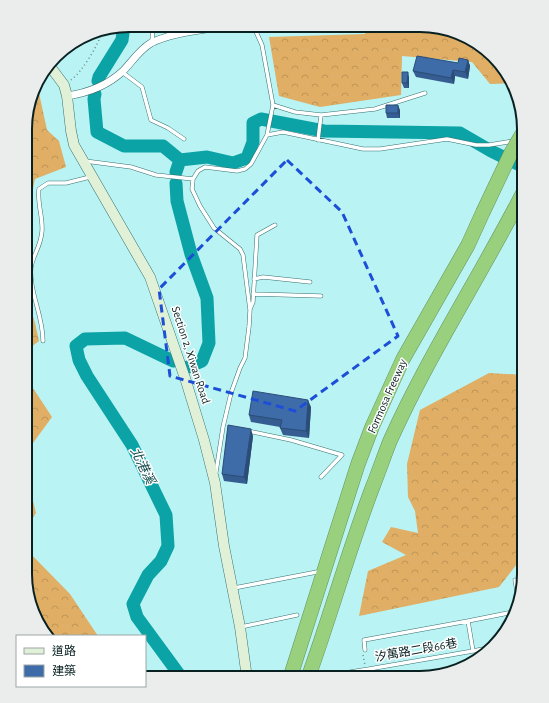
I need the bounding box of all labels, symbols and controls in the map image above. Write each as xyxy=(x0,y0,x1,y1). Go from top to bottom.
street label: Section 2, Xiwan Road xyxy=(170,305,212,405)
street label: Formosa Freeway xyxy=(365,357,410,435)
water label: 北港溪 xyxy=(128,445,158,488)
legend xyxy=(16,635,146,687)
street label: 汐萬路二段66巷 xyxy=(374,636,458,663)
text: 道路 xyxy=(52,644,76,657)
text: 建築 xyxy=(52,664,76,677)

